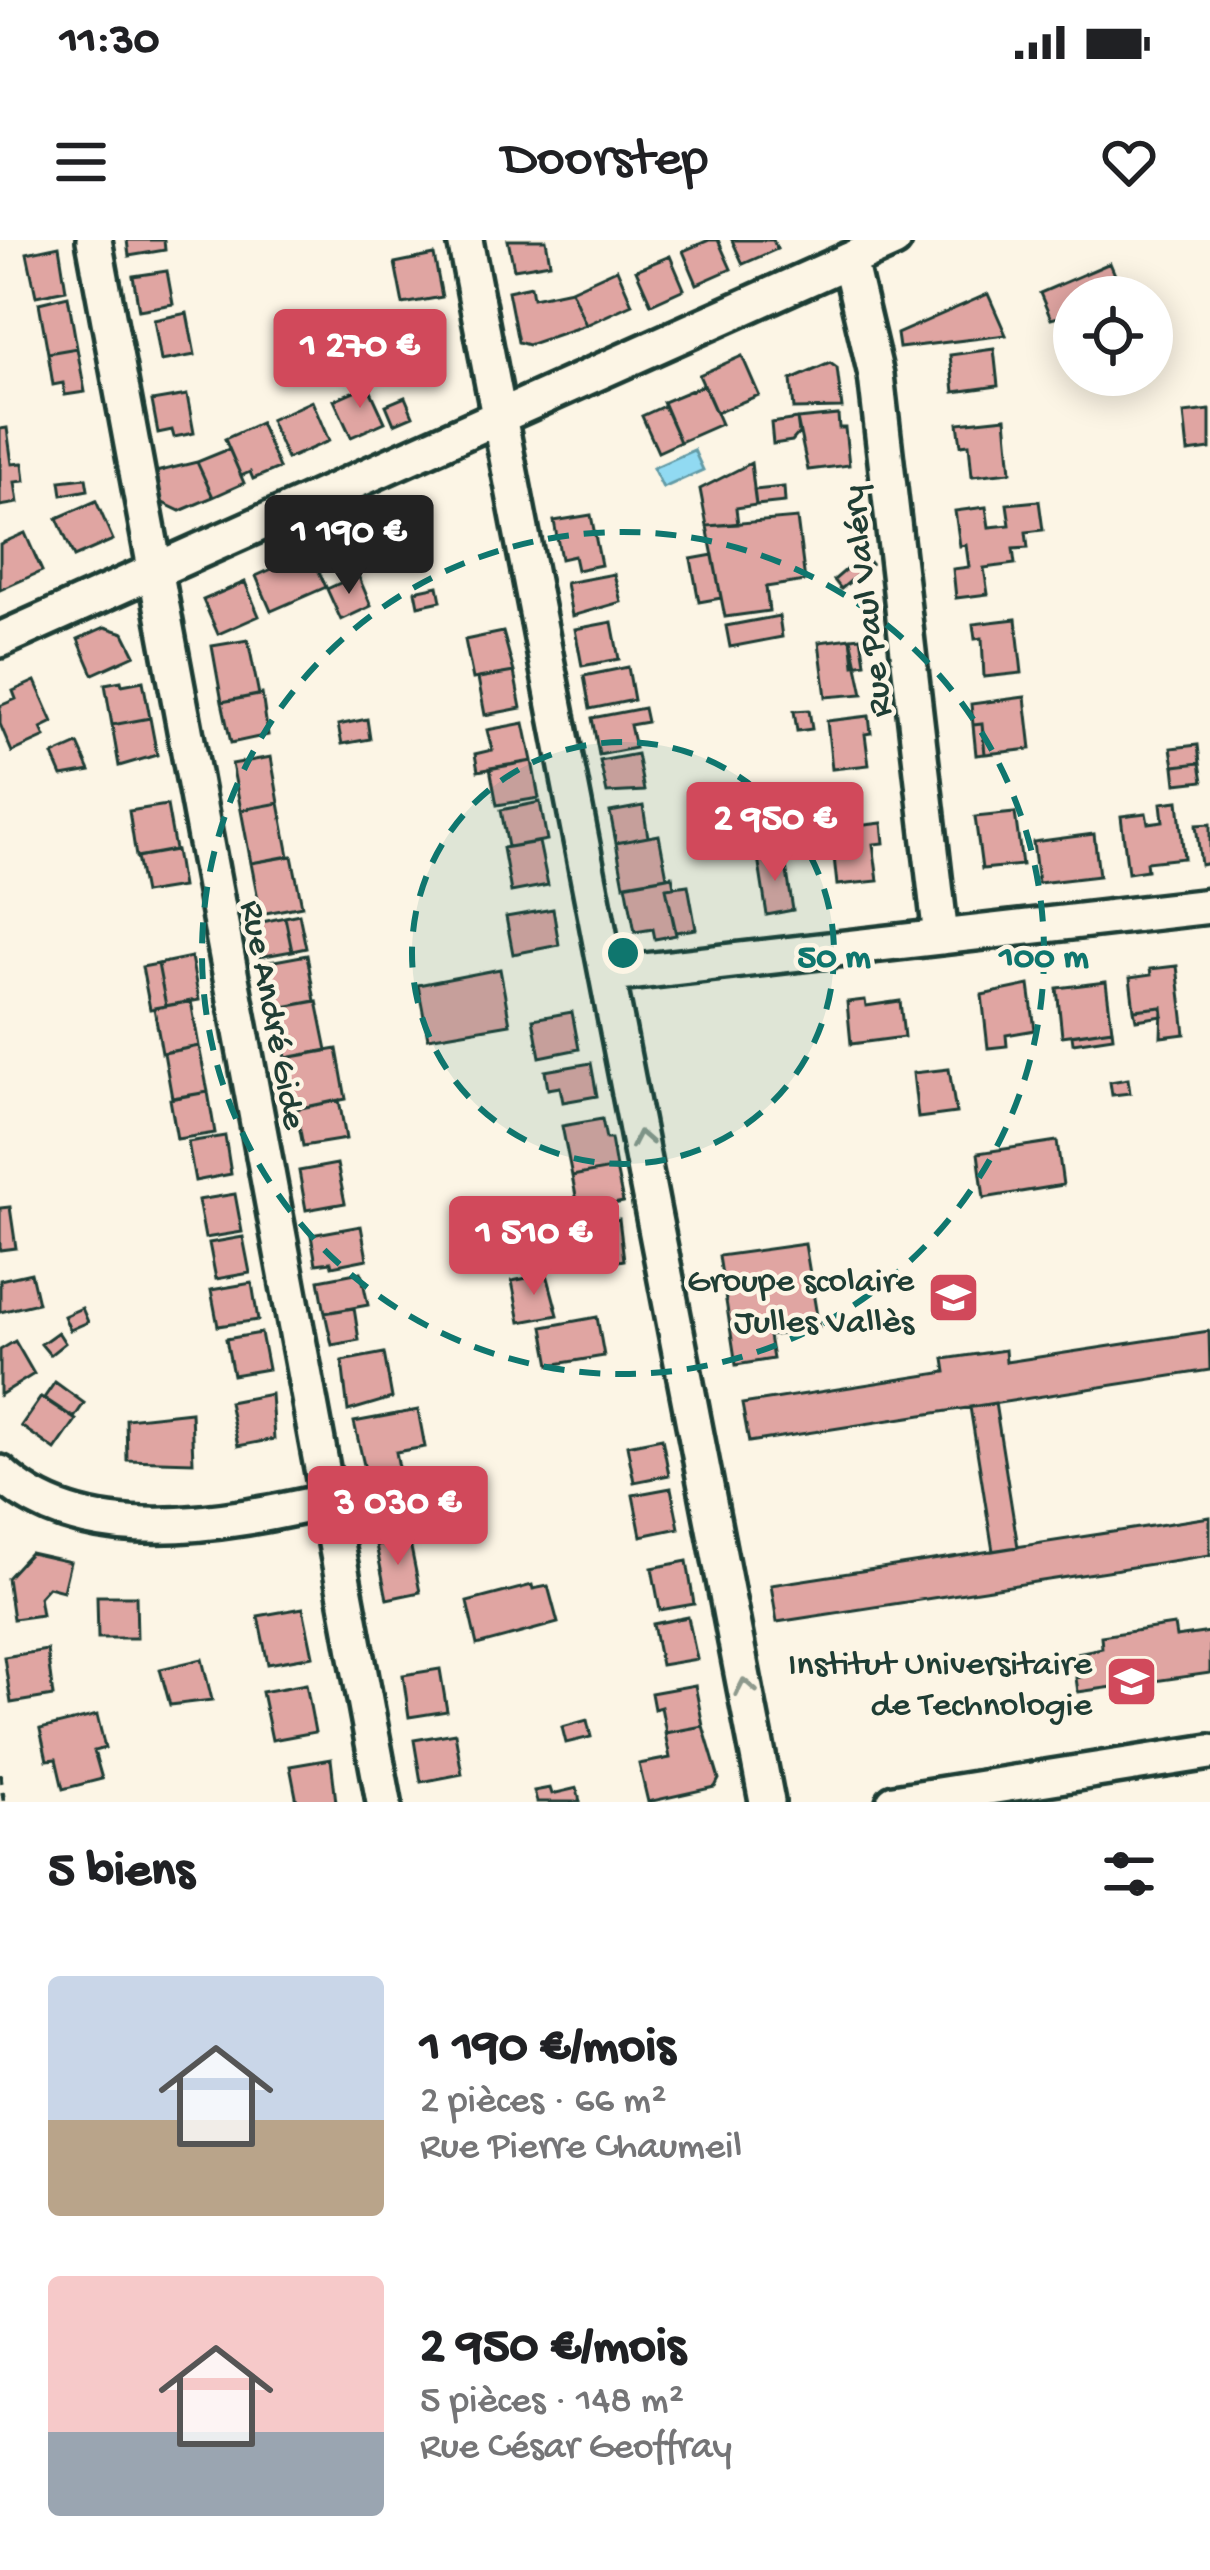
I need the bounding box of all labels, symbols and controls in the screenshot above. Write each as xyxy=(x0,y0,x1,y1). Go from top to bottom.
text: 11:30 xyxy=(60,16,159,69)
icon: menu xyxy=(48,129,114,195)
icon: heart xyxy=(1096,129,1162,195)
text: Doorstep xyxy=(502,130,708,194)
map controls xyxy=(1053,276,1173,396)
button: locate xyxy=(1053,276,1173,396)
pin: 1 270 € xyxy=(249,309,471,411)
text: 1 270 € xyxy=(301,325,419,371)
street label: Rue Paul Valéry xyxy=(834,483,905,719)
pin: 1 190 € xyxy=(238,495,460,597)
text: 1 190 € xyxy=(292,511,406,557)
pin: 2 950 € xyxy=(664,782,886,884)
text: 2 950 € xyxy=(714,798,837,844)
street label: Rue André Gide xyxy=(227,897,314,1134)
centre of rings xyxy=(602,932,644,974)
text: 50 m xyxy=(797,938,871,981)
text: 100 m xyxy=(997,938,1089,981)
one-way arrow xyxy=(629,1129,655,1149)
pin: 1 510 € xyxy=(423,1196,645,1298)
text: 1 510 € xyxy=(476,1212,592,1258)
place label: Groupe scolaire Julles Vallès xyxy=(687,1262,916,1346)
school or university icon: Groupe scolaire Julles Vallès xyxy=(925,1270,981,1326)
pin: 3 030 € xyxy=(287,1466,509,1568)
text: 3 030 € xyxy=(335,1482,461,1528)
place label: Institut Universitaire de Technologie xyxy=(788,1645,1092,1729)
school or university icon: Institut Universitaire de Technologie xyxy=(1103,1653,1159,1709)
one-way arrow xyxy=(733,1677,759,1697)
icon: filters xyxy=(1096,1841,1162,1907)
text: 5 biens xyxy=(48,1844,194,1904)
text: 1 190 €/mois xyxy=(420,2020,675,2080)
icon: home xyxy=(144,2024,288,2168)
text: 2 pièces · 66 m² xyxy=(420,2080,667,2126)
text: Rue Pierre Chaumeil xyxy=(420,2126,742,2172)
text: 2 950 €/mois xyxy=(420,2320,686,2380)
icon: home xyxy=(144,2324,288,2468)
text: 5 pièces · 148 m² xyxy=(420,2380,684,2426)
text: Rue César Geoffray xyxy=(420,2426,732,2472)

